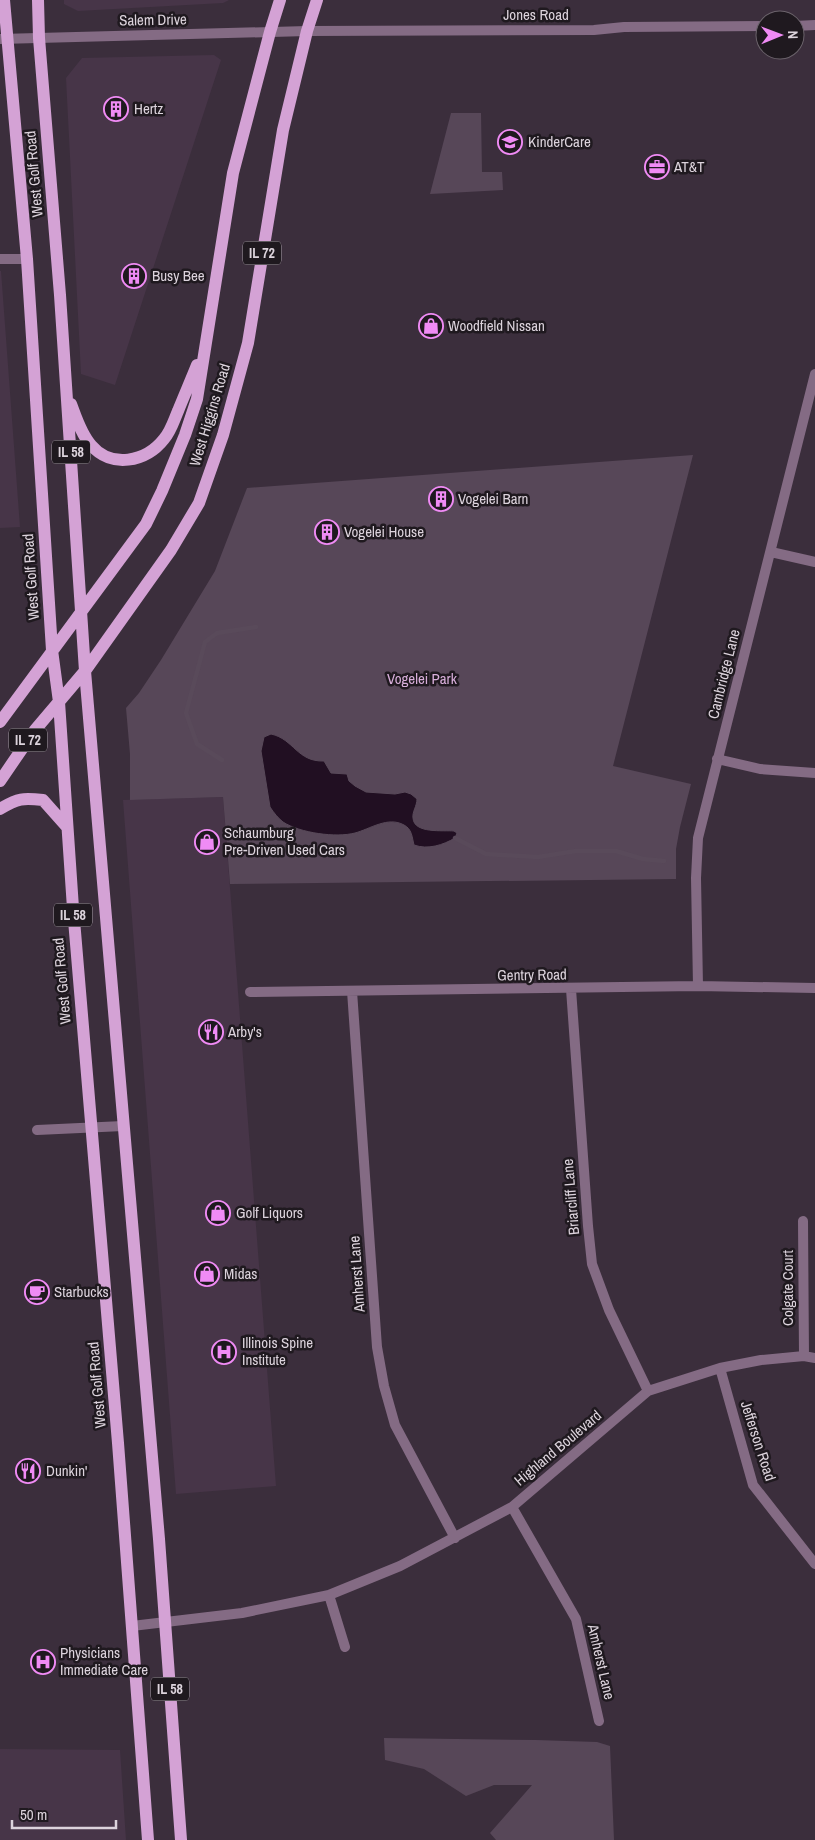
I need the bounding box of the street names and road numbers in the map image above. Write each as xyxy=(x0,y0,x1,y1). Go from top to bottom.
street label: Jones Road xyxy=(503,4,569,25)
street label: Salem Drive xyxy=(119,8,187,31)
street label: West Golf Road xyxy=(19,130,48,218)
road number: IL 72 xyxy=(243,242,281,264)
street label: West Higgins Road xyxy=(184,361,235,469)
road number: IL 58 xyxy=(52,441,90,464)
street label: West Golf Road xyxy=(17,533,44,621)
street label: Cambridge Lane xyxy=(702,627,745,721)
road number: IL 72 xyxy=(9,728,47,752)
road number: IL 58 xyxy=(54,904,92,926)
street label: West Golf Road xyxy=(47,937,76,1025)
street label: Gentry Road xyxy=(497,963,567,986)
street label: Briarcliff Lane xyxy=(557,1158,584,1236)
street label: Amherst Lane xyxy=(343,1235,370,1314)
street label: Colgate Court xyxy=(777,1249,798,1326)
street label: West Golf Road xyxy=(82,1341,111,1429)
street label: Jefferson Road xyxy=(736,1398,781,1484)
street label: Highland Boulevard xyxy=(510,1405,606,1490)
street label: Amherst Lane xyxy=(582,1621,620,1702)
road number: IL 58 xyxy=(151,1678,189,1700)

